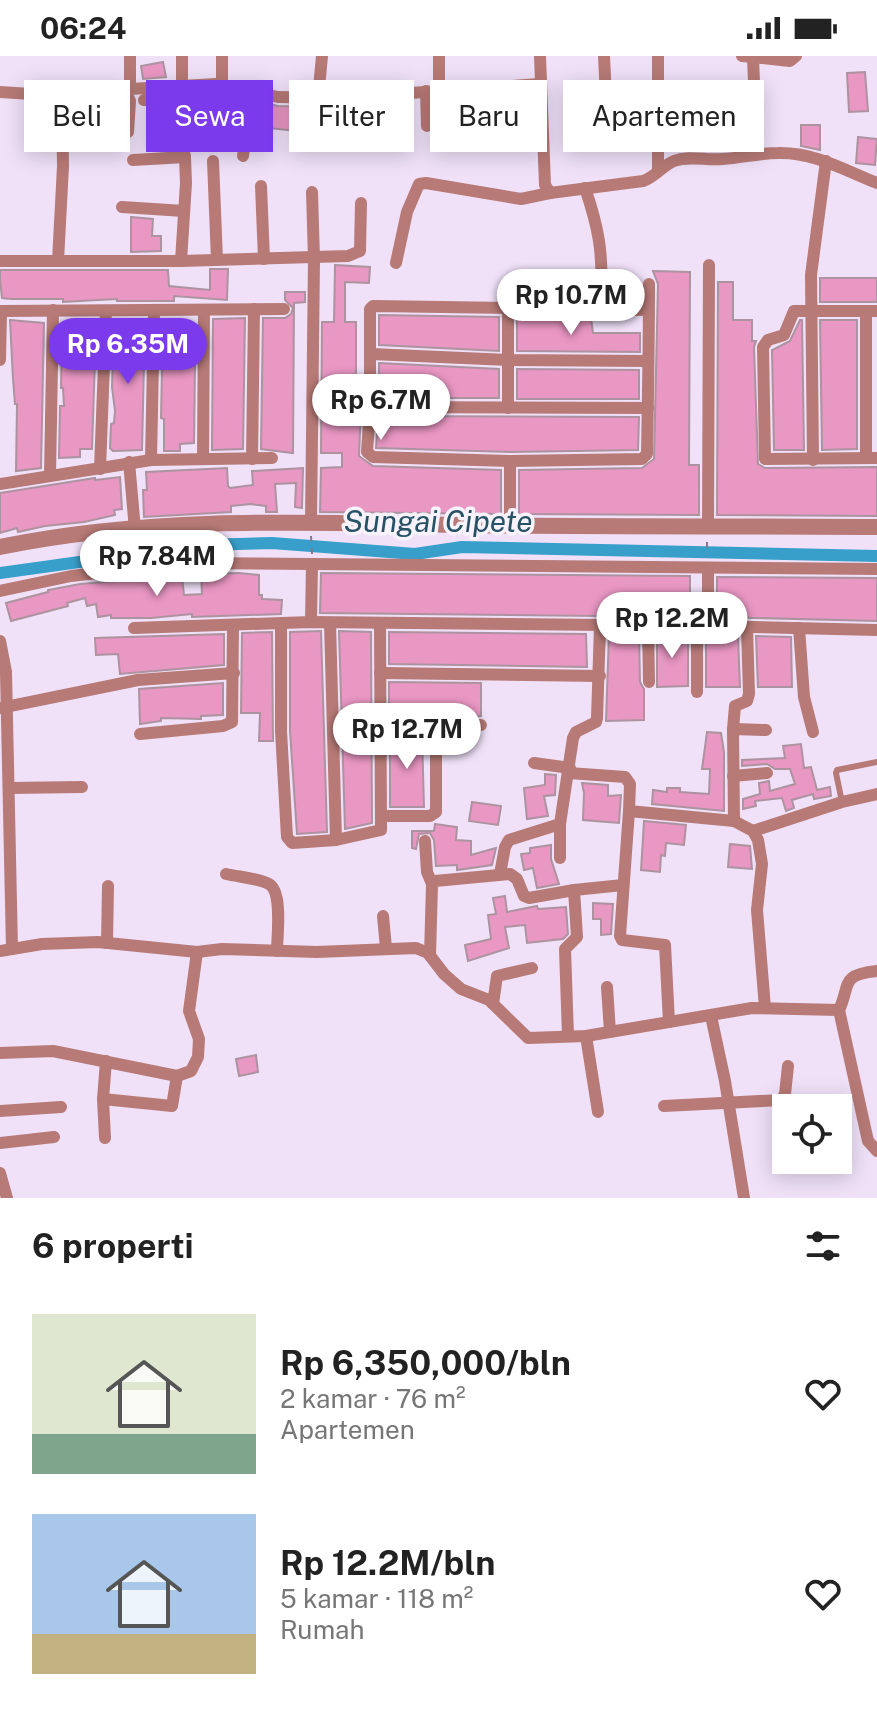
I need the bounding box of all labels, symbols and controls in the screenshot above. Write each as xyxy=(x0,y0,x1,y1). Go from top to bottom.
text: 06:24 xyxy=(40,10,126,46)
chip: Beli xyxy=(24,80,130,152)
chip: Sewa xyxy=(146,80,273,152)
chip: Filter xyxy=(289,80,414,152)
chip: Baru xyxy=(430,80,547,152)
chip: Apartemen xyxy=(563,80,764,152)
pin: Rp 10.7M xyxy=(488,269,654,337)
text: Rp 10.7M xyxy=(515,279,627,310)
pin: Rp 6.35M xyxy=(45,318,211,386)
text: Rp 6.35M xyxy=(67,328,189,359)
pin: Rp 6.7M xyxy=(307,374,455,442)
text: Rp 6.7M xyxy=(330,384,432,415)
water label: Sungai Cipete xyxy=(343,503,533,539)
pin: Rp 7.84M xyxy=(74,530,240,598)
text: Rp 7.84M xyxy=(98,540,216,571)
pin: Rp 12.2M xyxy=(589,592,755,660)
text: Rp 12.2M xyxy=(614,602,730,633)
pin: Rp 12.7M xyxy=(324,703,490,771)
text: Rp 12.7M xyxy=(351,713,463,744)
map controls xyxy=(772,1094,852,1174)
button: locate xyxy=(772,1094,852,1174)
icon: filters xyxy=(801,1224,845,1268)
text: 6 properti xyxy=(32,1226,194,1266)
text: Rp 6,350,000/bln xyxy=(280,1343,571,1383)
icon: home xyxy=(96,1346,192,1442)
icon: heart xyxy=(801,1372,845,1416)
text: 2 kamar · 76 m² xyxy=(280,1383,466,1414)
text: Apartemen xyxy=(280,1414,415,1445)
text: Rp 12.2M/bln xyxy=(280,1543,495,1583)
icon: home xyxy=(96,1546,192,1642)
icon: heart xyxy=(801,1572,845,1616)
text: 5 kamar · 118 m² xyxy=(280,1583,473,1614)
text: Rumah xyxy=(280,1614,364,1645)

